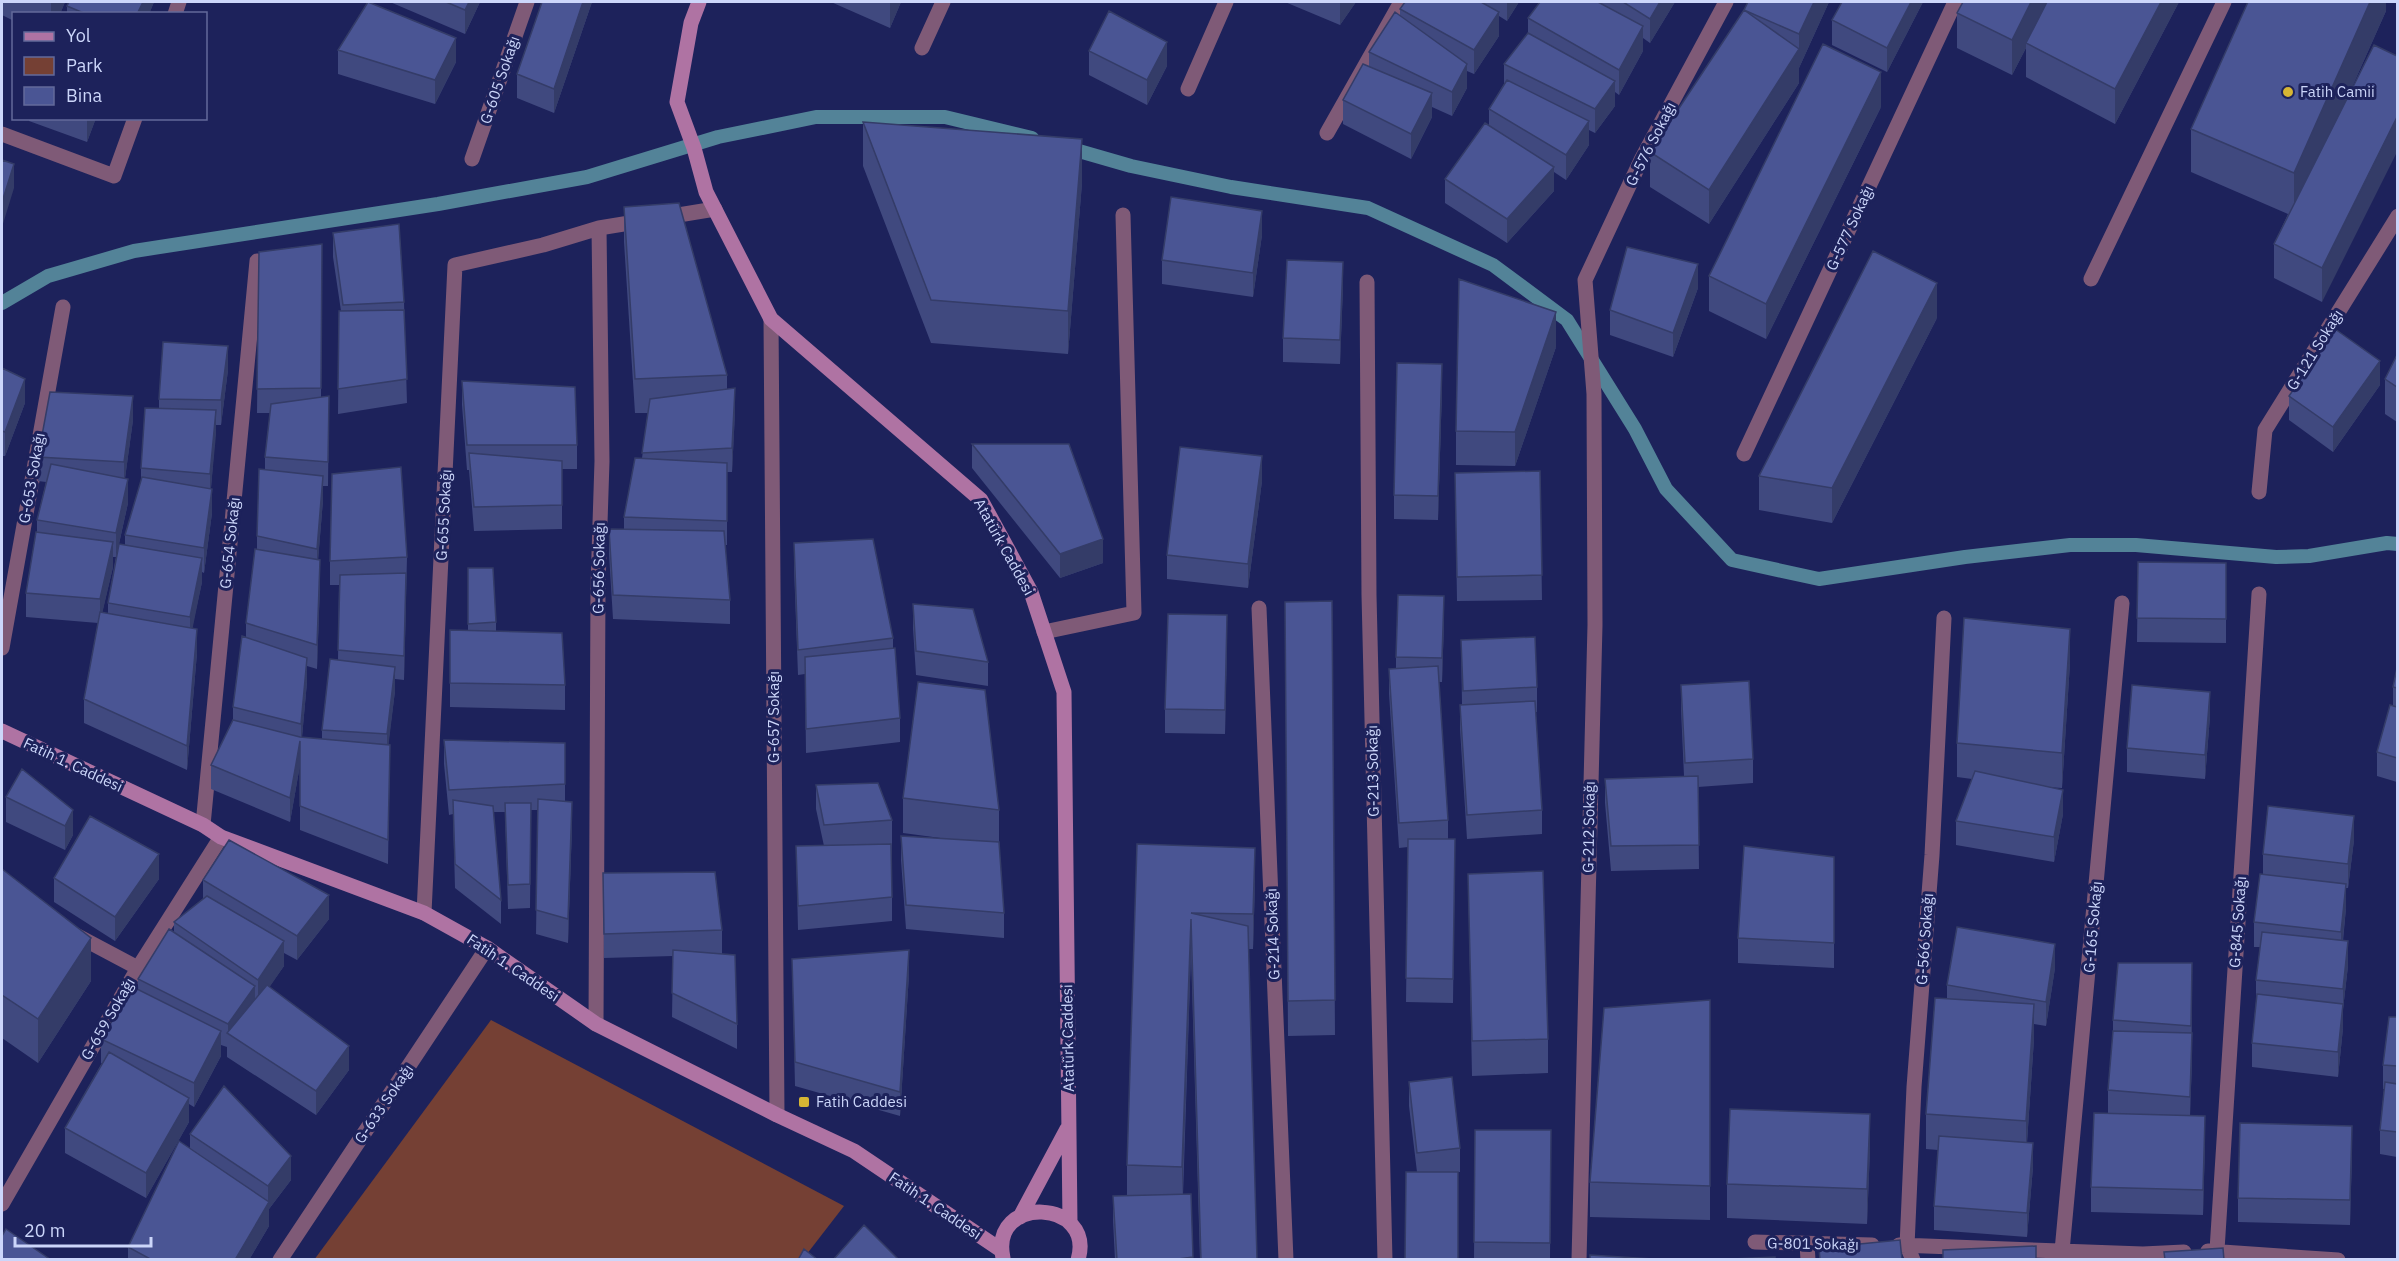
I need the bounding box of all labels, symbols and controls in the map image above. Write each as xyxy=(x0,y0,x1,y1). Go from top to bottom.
legend xyxy=(12,12,207,120)
text: Yol xyxy=(66,24,91,47)
street label: G-605 Sokağı xyxy=(476,33,523,126)
text: Park xyxy=(66,54,103,77)
place label: Fatih Camii xyxy=(2300,82,2375,101)
text: Bina xyxy=(66,84,102,107)
marker: Fatih Camii xyxy=(2281,85,2295,99)
street label: G-576 Sokağı xyxy=(1621,99,1680,189)
street label: G-577 Sokağı xyxy=(1822,182,1878,273)
street label: G-121 Sokağı xyxy=(2282,306,2347,394)
street label: G-653 Sokağı xyxy=(14,431,49,525)
street label: G-655 Sokağı xyxy=(432,469,455,561)
street label: Atatürk Caddesi xyxy=(970,495,1039,598)
street label: G-654 Sokağı xyxy=(215,496,244,590)
street label: G-656 Sokağı xyxy=(588,522,609,614)
street label: G-657 Sokağı xyxy=(764,671,783,763)
street label: G-213 Sokağı xyxy=(1362,725,1383,817)
street label: Fatih 1. Caddesi xyxy=(20,733,126,796)
street label: G-212 Sokağı xyxy=(1578,781,1599,873)
street label: G-845 Sokağı xyxy=(2225,876,2250,968)
street label: G-165 Sokağı xyxy=(2079,880,2106,974)
street label: G-214 Sokağı xyxy=(1261,888,1284,980)
street label: G-566 Sokağı xyxy=(1912,893,1937,985)
street label: Fatih 1. Caddesi xyxy=(463,930,563,1006)
street label: G-659 Sokağı xyxy=(76,974,139,1063)
street label: Atatürk Caddesi xyxy=(1057,984,1078,1092)
street label: G-633 Sokağı xyxy=(350,1060,417,1147)
place label: Fatih Caddesi xyxy=(816,1092,907,1111)
marker: Fatih Caddesi xyxy=(797,1095,811,1109)
street label: Fatih 1. Caddesi xyxy=(885,1168,985,1244)
scale bar xyxy=(15,1210,152,1248)
text: 20 m xyxy=(24,1219,66,1242)
street label: G-801 Sokağı xyxy=(1767,1233,1859,1254)

